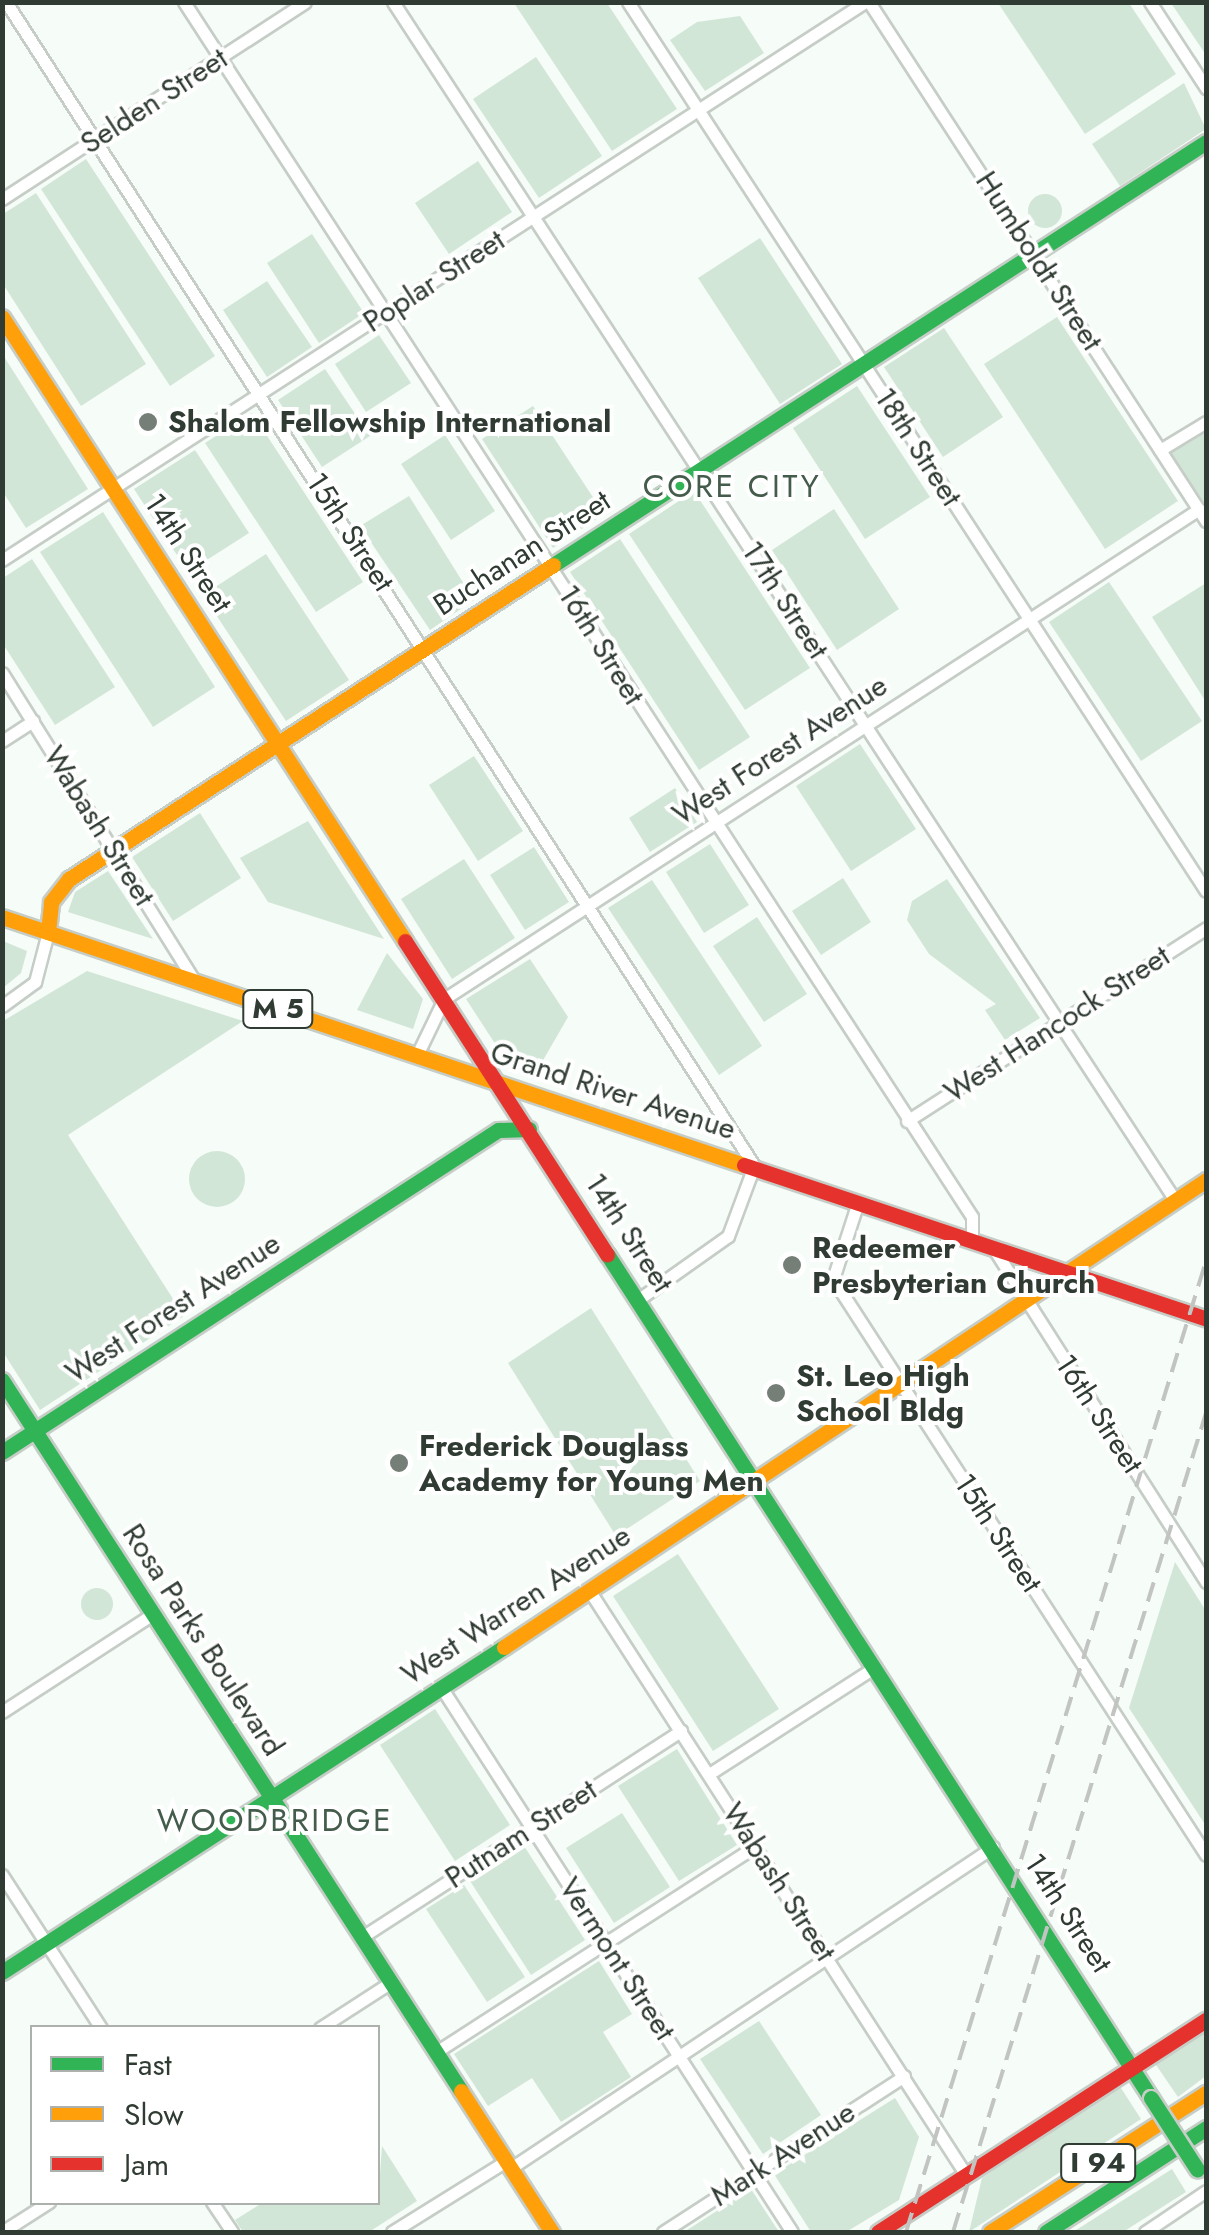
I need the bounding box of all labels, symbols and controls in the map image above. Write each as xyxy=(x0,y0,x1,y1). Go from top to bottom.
street label: Selden Street xyxy=(74,40,234,162)
street label: Humboldt Street xyxy=(968,165,1110,357)
street label: Poplar Street xyxy=(357,222,511,340)
street label: 18th Street xyxy=(867,381,969,513)
place label: Shalom Fellowship International xyxy=(168,404,611,440)
marker: Shalom Fellowship International xyxy=(137,411,159,433)
street label: 15th Street xyxy=(298,466,402,598)
district label: CORE CITY xyxy=(643,467,821,505)
street label: Buchanan Street xyxy=(427,482,617,624)
street label: 14th Street xyxy=(136,487,240,619)
street label: 17th Street xyxy=(734,535,836,665)
street label: 16th Street xyxy=(550,579,652,711)
street label: West Forest Avenue xyxy=(666,667,894,833)
street label: Wabash Street xyxy=(36,740,162,912)
street label: West Hancock Street xyxy=(938,938,1176,1110)
road number: M 5 xyxy=(240,986,316,1032)
street label: Grand River Avenue xyxy=(486,1034,740,1148)
street label: 14th Street xyxy=(577,1167,681,1299)
street label: West Forest Avenue xyxy=(59,1225,287,1391)
place label: Redeemer Presbyterian Church xyxy=(812,1230,1095,1300)
marker: Redeemer Presbyterian Church xyxy=(781,1254,803,1276)
street label: 16th Street xyxy=(1047,1348,1151,1480)
place label: St. Leo High School Bldg xyxy=(796,1358,970,1428)
marker: St. Leo High School Bldg xyxy=(765,1382,787,1404)
place label: Frederick Douglass Academy for Young Men xyxy=(419,1428,764,1498)
marker: Frederick Douglass Academy for Young Men xyxy=(388,1452,410,1474)
street label: 15th Street xyxy=(946,1467,1050,1599)
street label: Rosa Parks Boulevard xyxy=(115,1517,291,1763)
street label: West Warren Avenue xyxy=(395,1517,637,1693)
street label: Putnam Street xyxy=(439,1772,603,1896)
street label: Wabash Street xyxy=(715,1796,843,1968)
district label: WOODBRIDGE xyxy=(157,1801,393,1839)
street label: 14th Street xyxy=(1016,1847,1120,1979)
street label: Vermont Street xyxy=(551,1871,683,2047)
legend xyxy=(30,2025,380,2205)
text: Fast xyxy=(124,2043,172,2086)
text: Slow xyxy=(124,2093,184,2136)
street label: Mark Avenue xyxy=(704,2094,862,2214)
road number: I 94 xyxy=(1058,2140,1138,2186)
text: Jam xyxy=(124,2143,169,2186)

